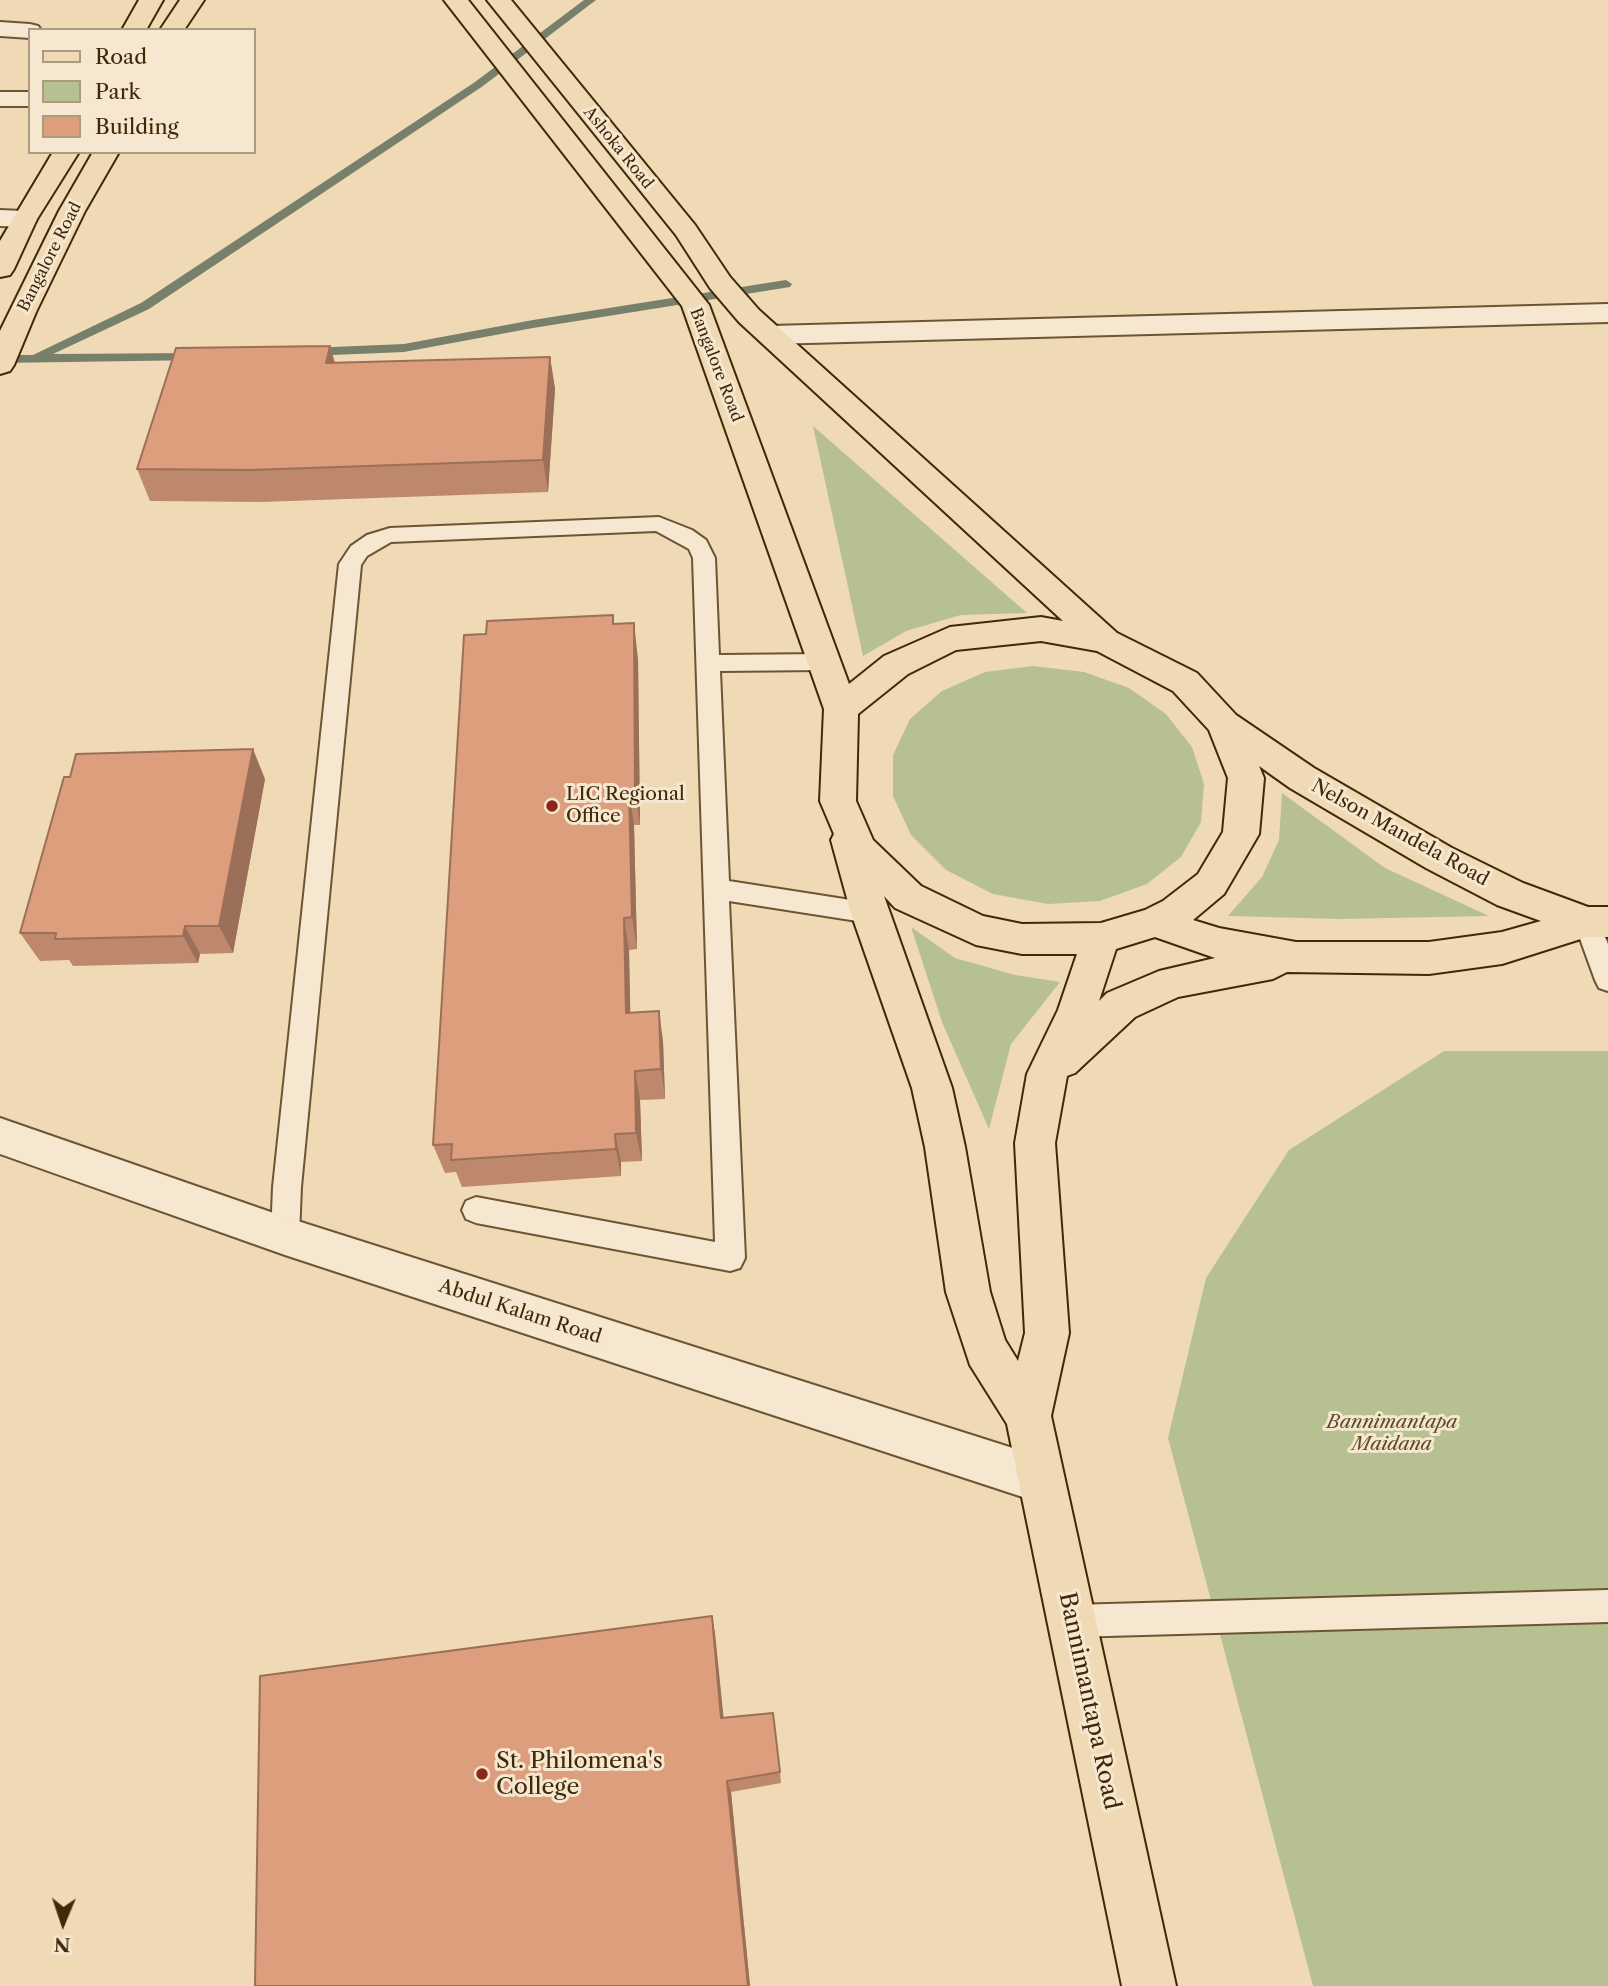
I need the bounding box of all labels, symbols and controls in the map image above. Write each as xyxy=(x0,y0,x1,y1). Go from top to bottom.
legend xyxy=(28,28,256,154)
text: Road xyxy=(95,44,147,69)
text: Park xyxy=(95,79,141,104)
street label: Ashoka Road xyxy=(579,103,657,193)
text: Building xyxy=(95,114,179,139)
street label: Bangalore Road xyxy=(14,199,86,315)
street label: Bangalore Road xyxy=(685,305,747,425)
street label: Nelson Mandela Road xyxy=(1307,775,1493,891)
place label: LIC Regional Office xyxy=(566,784,685,828)
marker: LIC Regional Office xyxy=(544,798,560,814)
street label: Abdul Kalam Road xyxy=(436,1275,604,1349)
park label: Bannimantapa Maidana xyxy=(1327,1412,1457,1456)
street label: Bannimantapa Road xyxy=(1052,1590,1126,1812)
place label: St. Philomena's College xyxy=(496,1747,663,1801)
marker: St. Philomena's College xyxy=(474,1766,490,1782)
north arrow xyxy=(28,1888,98,1958)
text: N xyxy=(54,1933,71,1956)

